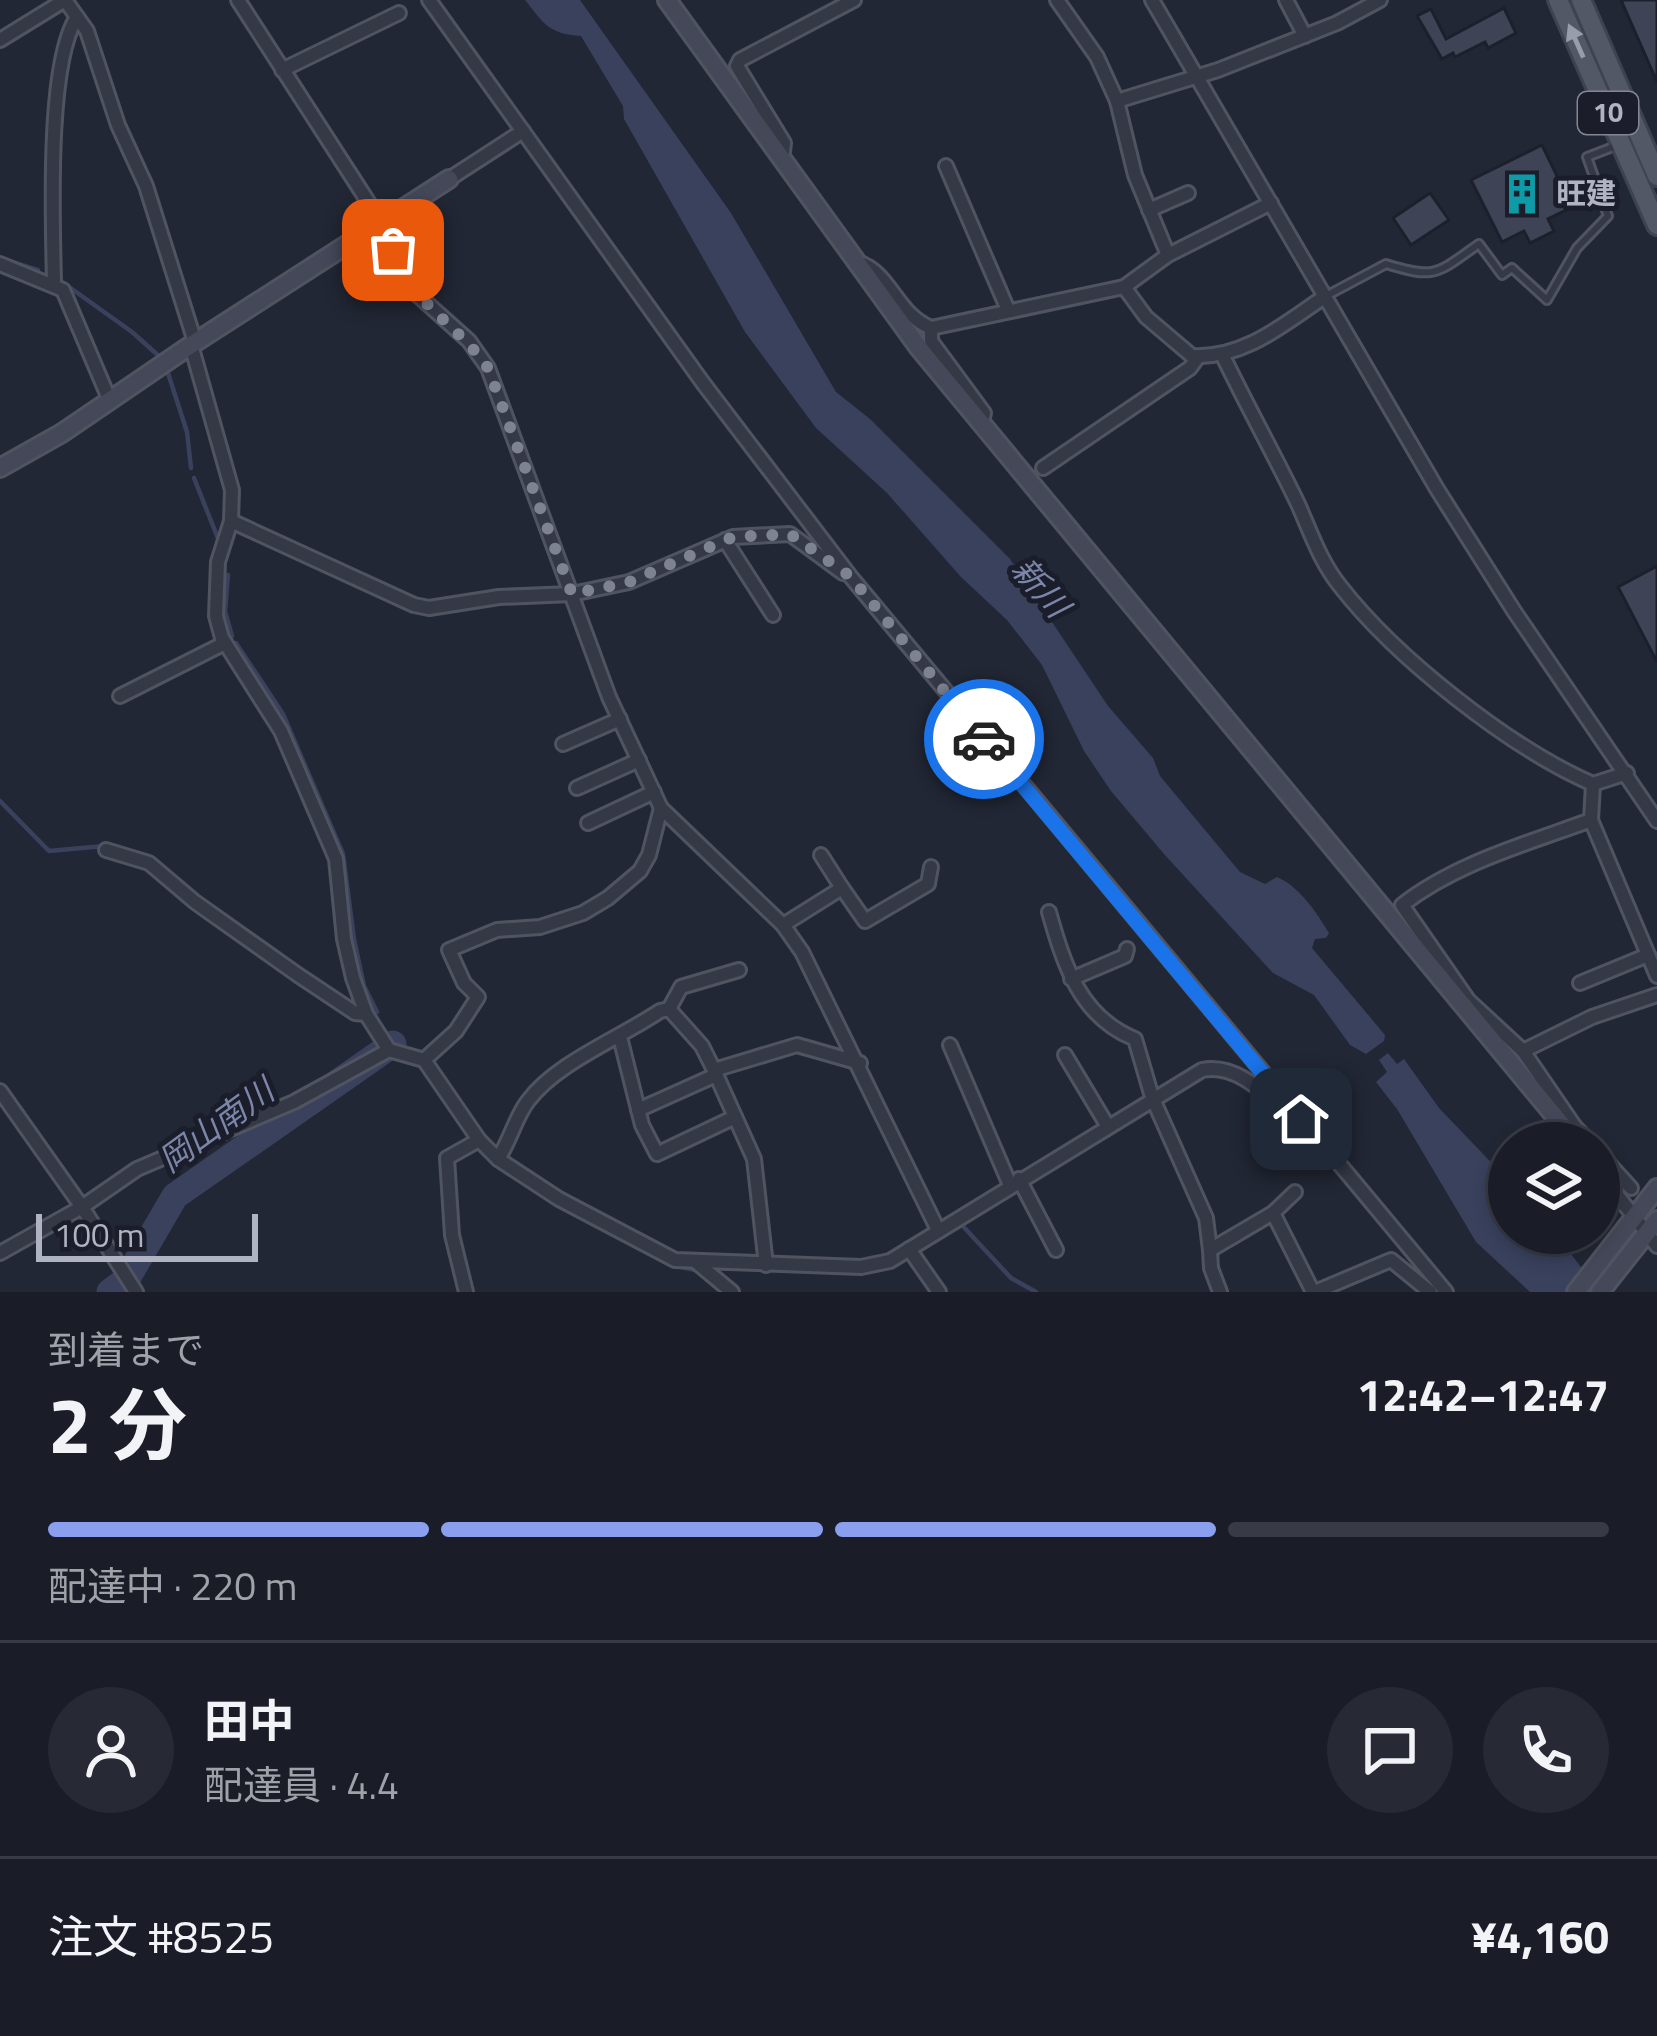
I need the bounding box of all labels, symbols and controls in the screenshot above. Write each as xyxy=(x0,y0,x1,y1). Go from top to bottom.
one-way arrow xyxy=(1566,23,1586,58)
road number: 10 xyxy=(1578,92,1638,134)
place label: 旺建 xyxy=(1556,170,1616,216)
building icon: 旺建 xyxy=(1499,171,1545,217)
pin xyxy=(342,199,444,301)
icon: bag xyxy=(360,217,426,283)
water label: 新川 xyxy=(1000,546,1083,631)
courier xyxy=(924,679,1044,799)
icon: car xyxy=(951,706,1017,772)
water label: 岡山南川 xyxy=(148,1064,287,1184)
pin xyxy=(1250,1068,1352,1170)
icon: home xyxy=(1268,1086,1334,1152)
map controls xyxy=(1488,1122,1620,1254)
button: layers xyxy=(1488,1122,1620,1254)
scale bar xyxy=(36,1208,258,1261)
text: 100 m xyxy=(54,1210,144,1260)
text: 到着まで xyxy=(48,1320,204,1379)
text: 12:42–12:47 xyxy=(1357,1360,1609,1428)
text: 2 分 xyxy=(48,1365,187,1483)
text: 配達中 · 220 m xyxy=(48,1556,297,1615)
text: 田中 xyxy=(204,1686,294,1754)
button: person xyxy=(48,1687,174,1813)
button: chat xyxy=(1327,1687,1453,1813)
button: phone xyxy=(1483,1687,1609,1813)
text: 配達員 · 4.4 xyxy=(204,1755,399,1814)
text: 注文 #8525 xyxy=(48,1902,274,1970)
text: ¥4,160 xyxy=(1471,1902,1609,1970)

